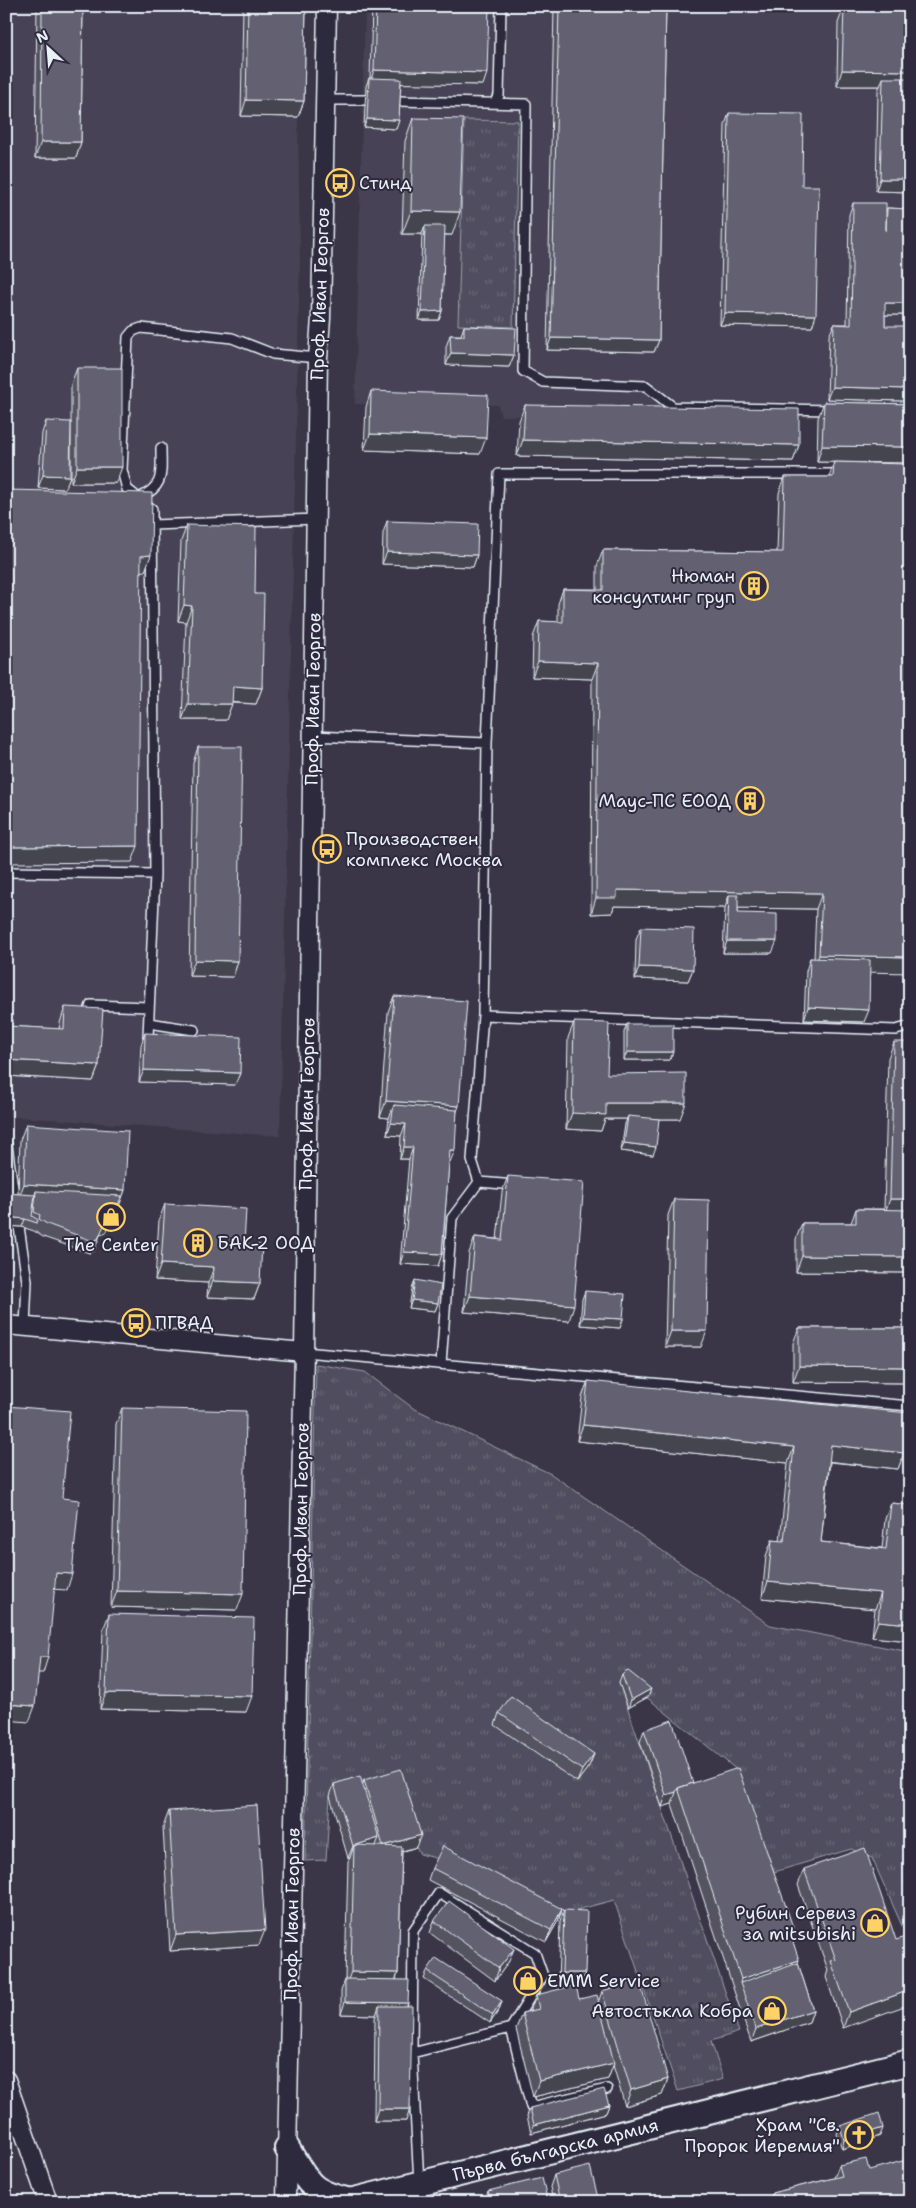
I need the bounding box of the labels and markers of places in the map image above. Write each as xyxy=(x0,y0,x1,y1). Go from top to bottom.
bus stop icon: Стинд xyxy=(325,168,355,198)
place label: Стинд xyxy=(359,171,412,195)
place label: Нюман консултинг груп xyxy=(592,564,735,609)
building icon: Нюман консултинг груп xyxy=(739,571,769,601)
building icon: Маус-ПС ЕООД xyxy=(735,786,765,816)
place label: Маус-ПС ЕООД xyxy=(598,789,731,813)
place label: Производствен комплекс Москва xyxy=(346,827,502,872)
bus stop icon: Производствен комплекс Москва xyxy=(312,834,342,864)
shop icon: The Center xyxy=(96,1202,126,1232)
building icon: БАК-2 ООД xyxy=(183,1228,213,1258)
place label: БАК-2 ООД xyxy=(217,1231,314,1255)
place label: The Center xyxy=(64,1233,158,1257)
bus stop icon: ПГВАД xyxy=(121,1308,151,1338)
place label: ПГВАД xyxy=(155,1311,214,1335)
place label: Рубин Сервиз за mitsubishi xyxy=(735,1901,856,1946)
shop icon: Рубин Сервиз за mitsubishi xyxy=(860,1908,890,1938)
shop icon: EMM Service xyxy=(513,1966,543,1996)
place label: EMM Service xyxy=(547,1969,660,1993)
shop icon: Автостъкла Кобра xyxy=(757,1996,787,2026)
place label: Автостъкла Кобра xyxy=(591,1999,753,2023)
place label: Храм "Св. Пророк Йеремия" xyxy=(684,2113,840,2158)
church icon: Храм "Св. Пророк Йеремия" xyxy=(844,2120,874,2150)

